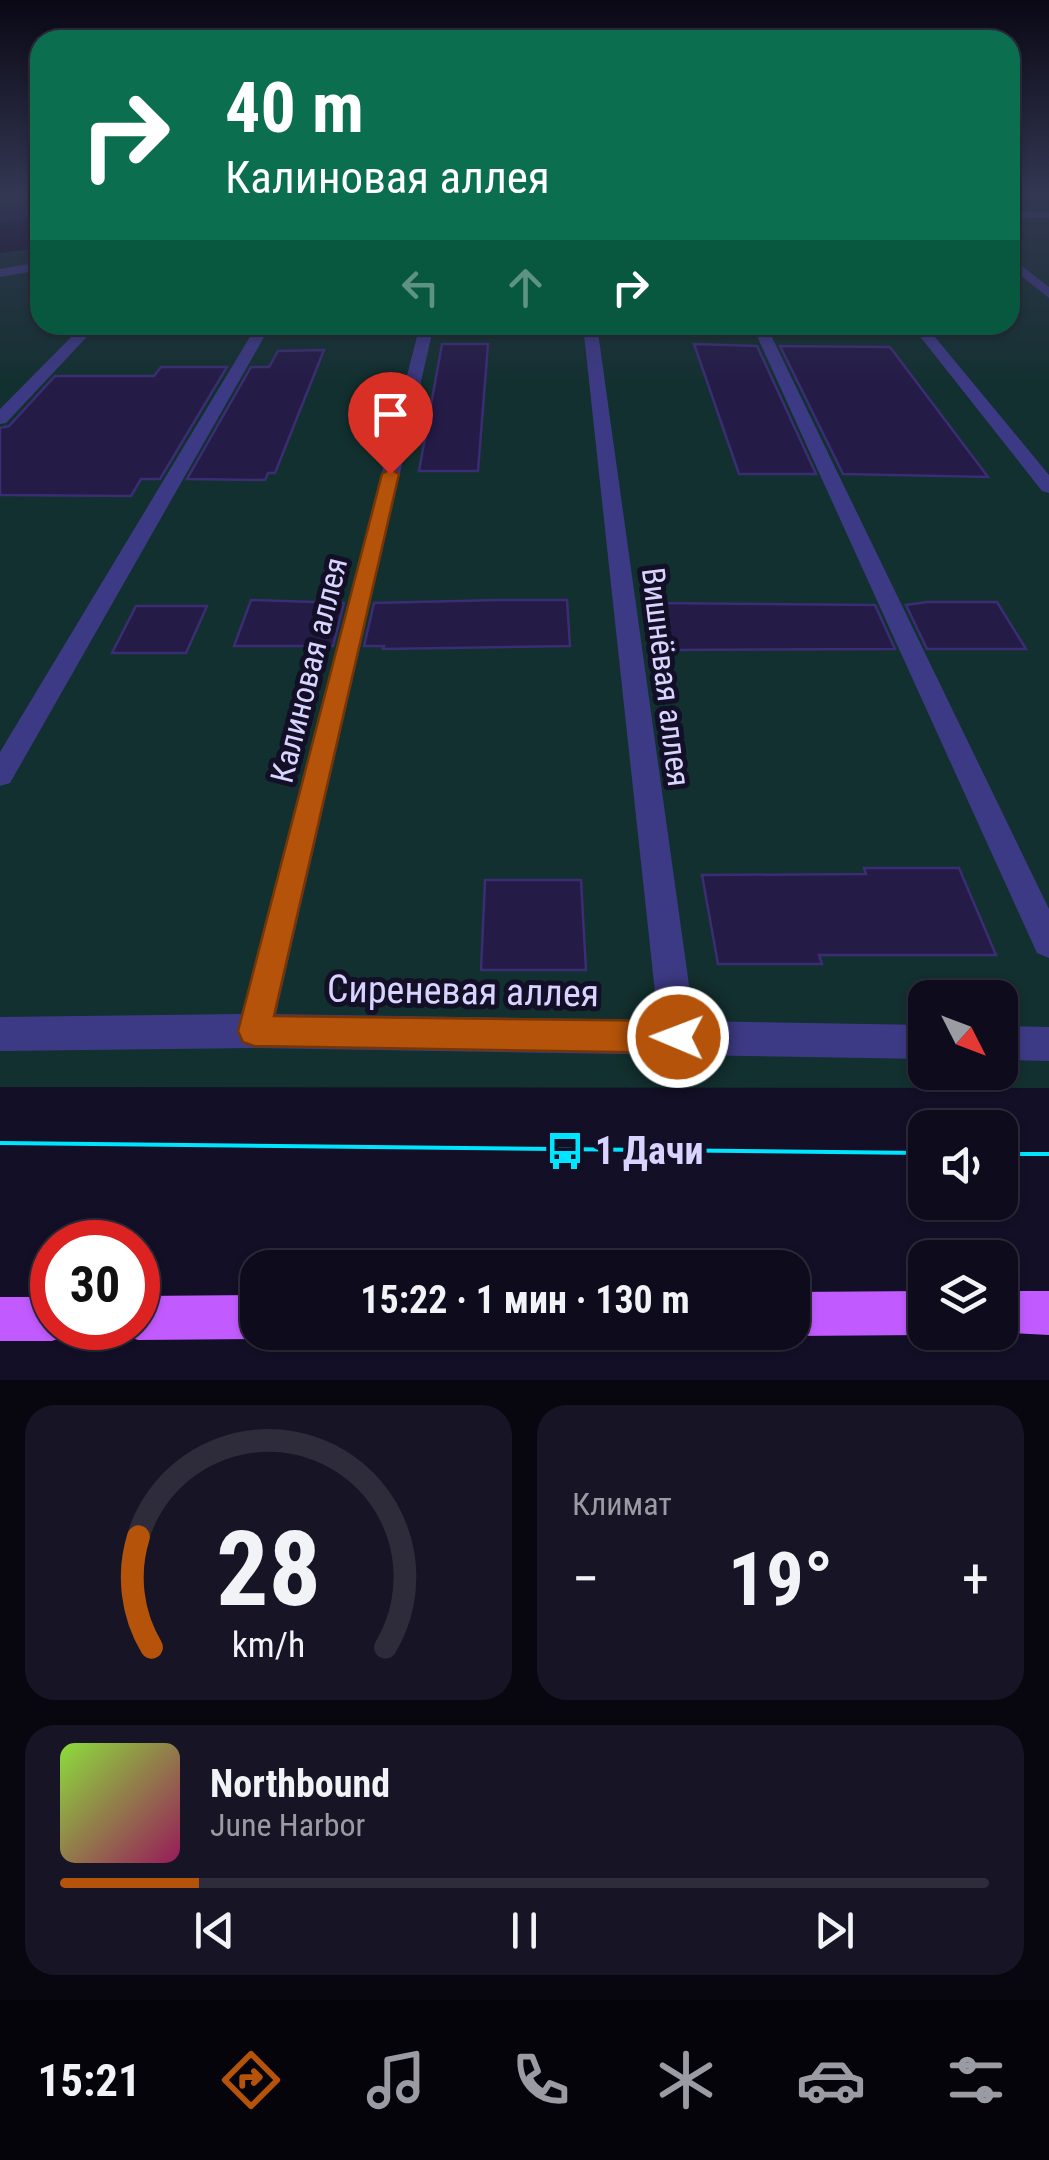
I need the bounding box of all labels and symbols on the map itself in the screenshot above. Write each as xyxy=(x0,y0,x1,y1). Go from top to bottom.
pin xyxy=(348,372,433,475)
street label: Калиновая аллея xyxy=(263,553,355,787)
street label: Вишнёвая аллея xyxy=(634,565,698,789)
street label: Сиреневая аллея xyxy=(327,967,599,1015)
north arrow xyxy=(908,980,1018,1090)
position arrow xyxy=(626,985,730,1089)
place label: 1 Дачи xyxy=(595,1129,703,1173)
bus stop icon: 1 Дачи xyxy=(544,1130,586,1172)
speed limit sign: 30 xyxy=(30,1220,160,1350)

